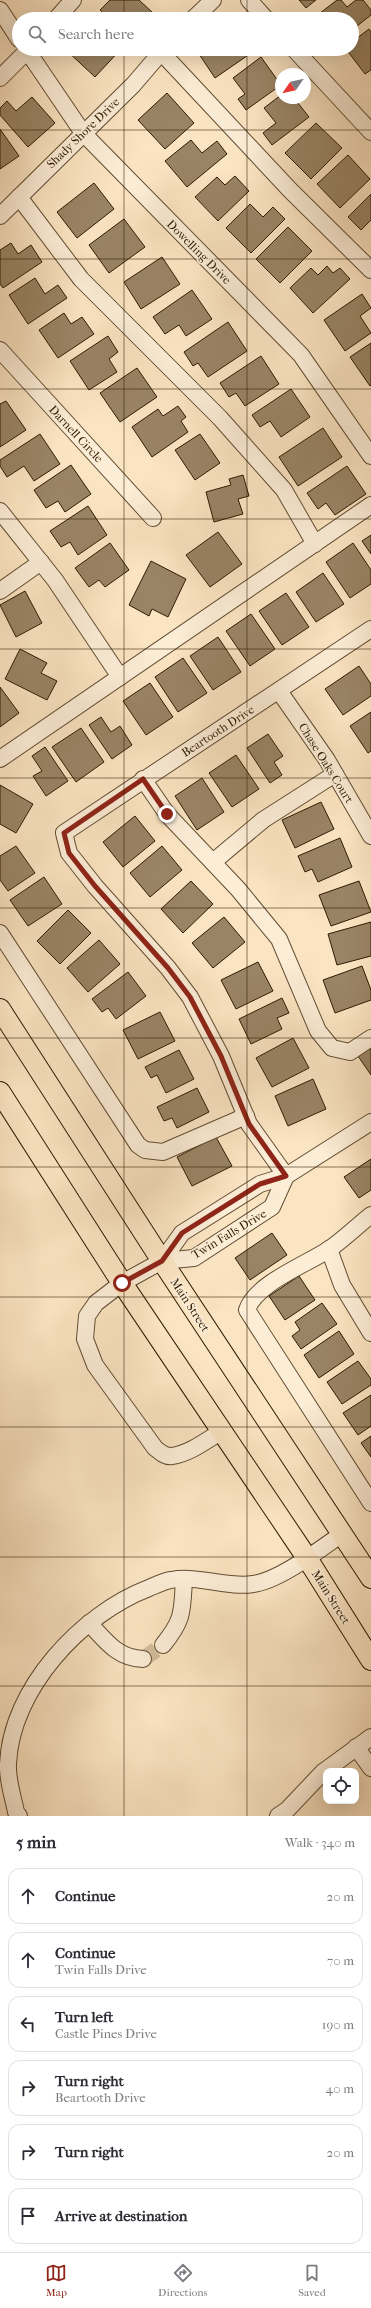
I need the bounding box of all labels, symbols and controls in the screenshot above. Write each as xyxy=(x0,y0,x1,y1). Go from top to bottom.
search box xyxy=(12,12,359,56)
icon: search xyxy=(26,23,48,45)
text: Search here xyxy=(58,25,134,43)
north arrow xyxy=(275,68,311,104)
street label: Shady Shore Drive xyxy=(44,95,122,171)
street label: Dowelling Drive xyxy=(164,217,234,287)
street label: Darnell Circle xyxy=(46,403,106,465)
street label: Beartooth Drive xyxy=(179,702,257,760)
street label: Chase Oaks Court xyxy=(296,720,357,806)
route end xyxy=(158,805,176,823)
street label: Twin Falls Drive xyxy=(189,1206,269,1262)
route start xyxy=(113,1274,131,1292)
street label: Main Street xyxy=(167,1275,213,1335)
street label: Main Street xyxy=(309,1567,354,1627)
map controls xyxy=(323,1768,359,1804)
button: locate xyxy=(323,1768,359,1804)
text: 5 min xyxy=(16,1832,56,1852)
text: Walk · 340 m xyxy=(285,1835,355,1850)
icon: ahead xyxy=(17,1885,39,1907)
text: Continue xyxy=(55,1887,115,1905)
text: 20 m xyxy=(327,1889,354,1904)
text: Continue xyxy=(55,1944,115,1962)
icon: ahead xyxy=(17,1949,39,1971)
text: 70 m xyxy=(327,1953,354,1968)
text: Twin Falls Drive xyxy=(55,1962,147,1977)
text: Turn left xyxy=(55,2008,113,2026)
icon: left xyxy=(17,2013,39,2035)
text: 190 m xyxy=(322,2017,354,2032)
text: Castle Pines Drive xyxy=(55,2026,157,2041)
text: Turn right xyxy=(55,2072,124,2090)
icon: right xyxy=(17,2077,39,2099)
text: 40 m xyxy=(326,2081,354,2096)
text: Beartooth Drive xyxy=(55,2090,146,2105)
icon: right xyxy=(17,2141,39,2163)
text: Turn right xyxy=(55,2143,124,2161)
text: 20 m xyxy=(327,2145,354,2160)
icon: arrive xyxy=(17,2205,39,2227)
text: Arrive at destination xyxy=(55,2207,187,2225)
tab: Map xyxy=(45,2262,67,2299)
tab: Directions xyxy=(158,2262,208,2299)
tab: Saved xyxy=(298,2262,326,2299)

